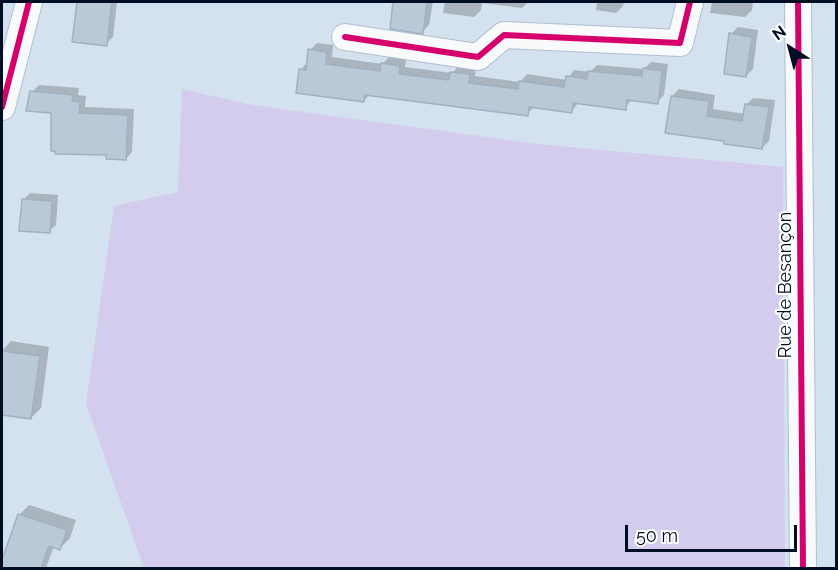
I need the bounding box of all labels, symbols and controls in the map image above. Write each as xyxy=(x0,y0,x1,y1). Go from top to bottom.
north arrow xyxy=(760,18,820,78)
text: N xyxy=(769,22,790,44)
street label: Rue de Besançon xyxy=(775,212,797,358)
scale bar xyxy=(628,513,800,551)
text: 50 m xyxy=(636,525,678,546)

